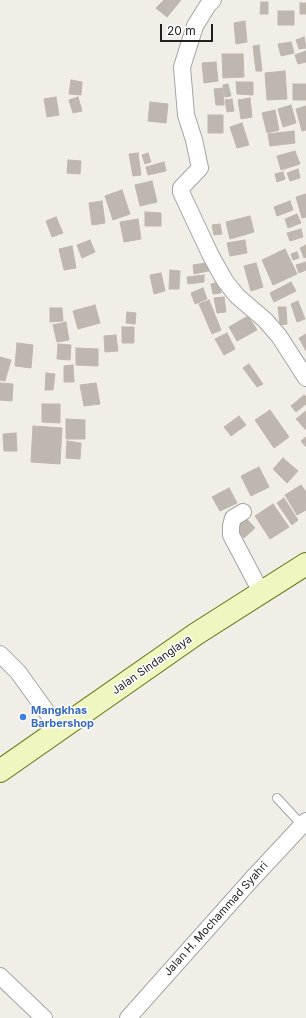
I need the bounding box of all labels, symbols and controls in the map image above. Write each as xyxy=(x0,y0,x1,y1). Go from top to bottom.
scale bar xyxy=(162,16,215,42)
text: 20 m xyxy=(167,23,196,38)
street label: Jalan Sindanglaya xyxy=(110,633,194,697)
place label: Mangkhas Barbershop xyxy=(31,704,94,730)
marker: Mangkhas Barbershop xyxy=(18,712,28,722)
street label: Jalan H. Mochammad Syahri xyxy=(161,859,271,979)

